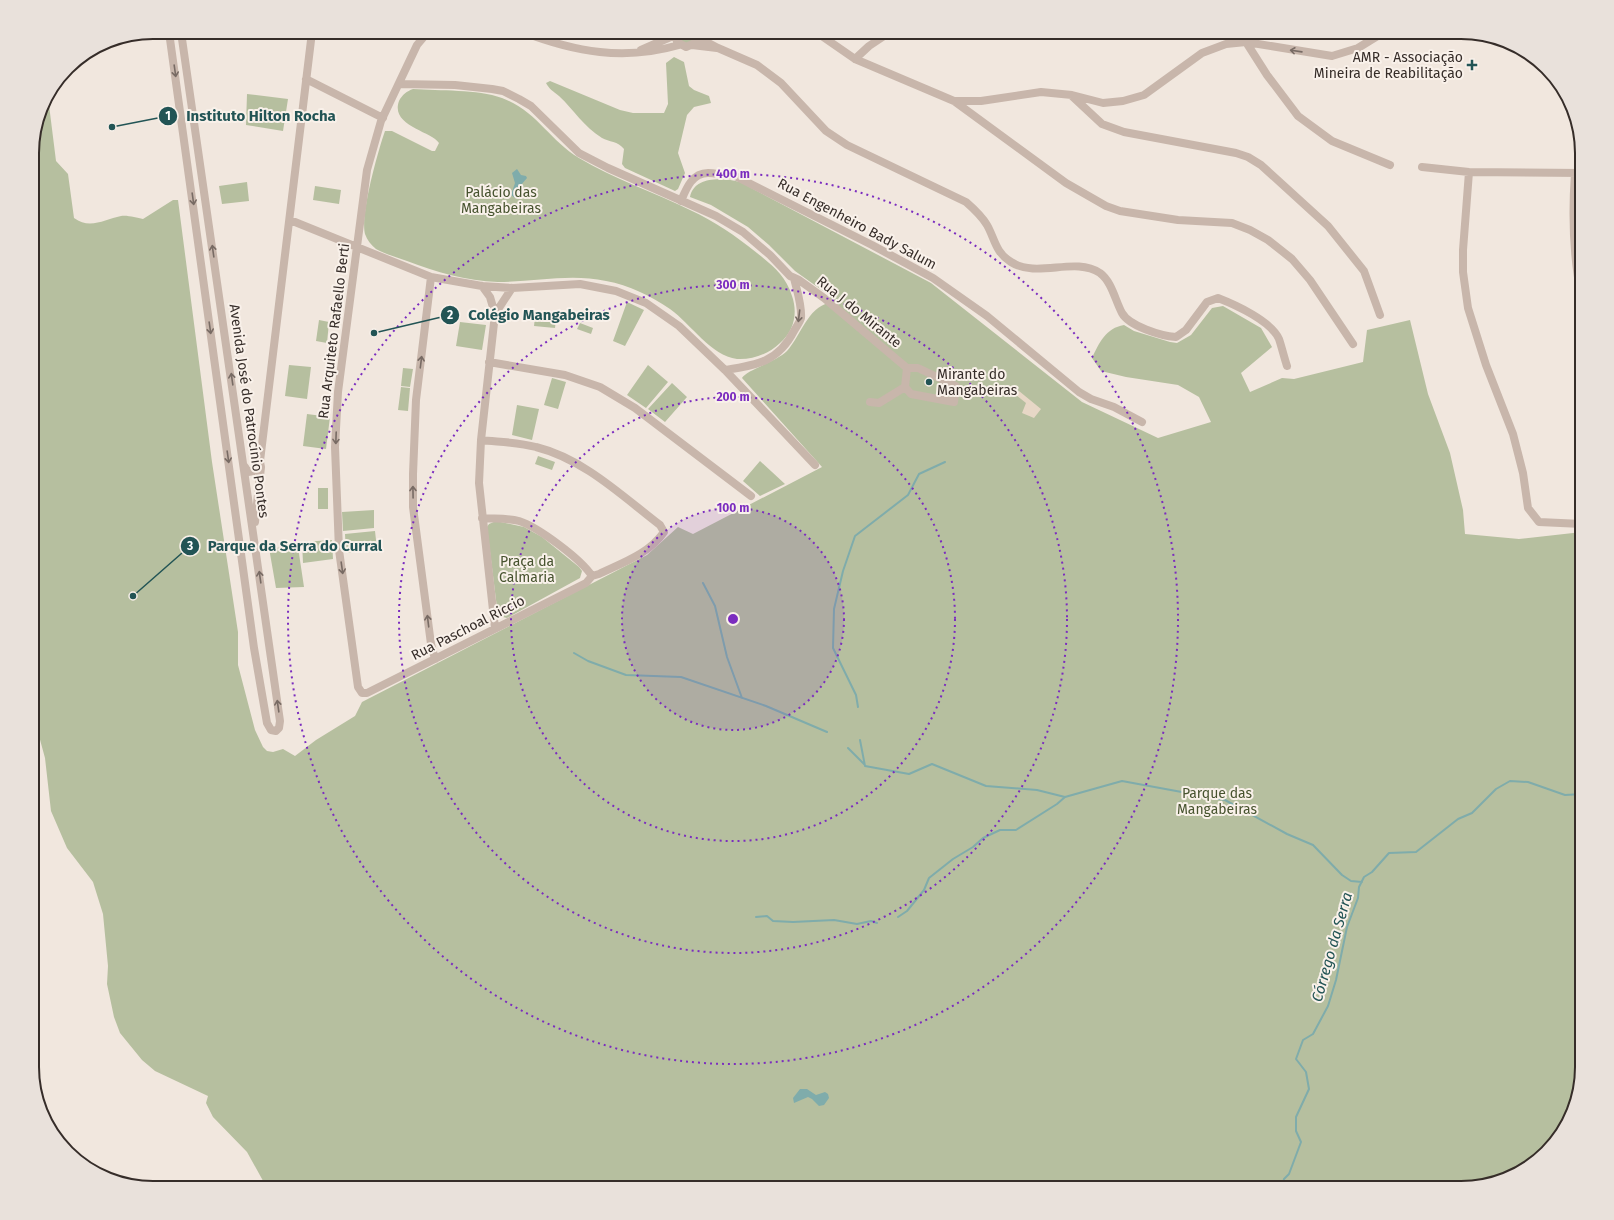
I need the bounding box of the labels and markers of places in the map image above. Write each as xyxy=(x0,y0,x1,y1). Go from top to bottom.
place label: AMR - Associação Mineira de Reabilitação xyxy=(1314,49,1463,82)
marker: AMR - Associação Mineira de Reabilitação xyxy=(1466,59,1478,71)
callout: Instituto Hilton Rocha xyxy=(158,102,344,129)
callout: Colégio Mangabeiras xyxy=(440,301,618,328)
place label: Mirante do Mangabeiras xyxy=(937,366,1018,399)
marker: Mirante do Mangabeiras xyxy=(924,377,934,387)
callout: Parque da Serra do Curral xyxy=(180,532,390,559)
centre of rings xyxy=(726,612,740,626)

